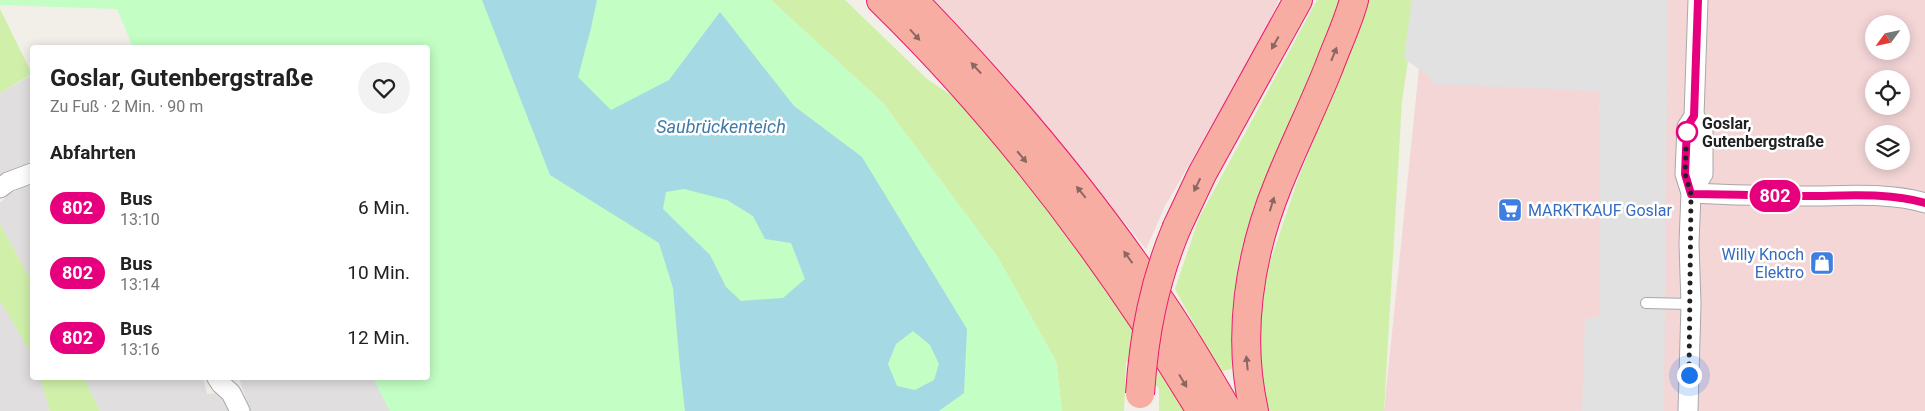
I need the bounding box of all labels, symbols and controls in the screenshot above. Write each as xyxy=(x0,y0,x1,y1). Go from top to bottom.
north arrow xyxy=(1865,15,1910,60)
map controls xyxy=(1865,15,1910,170)
one-way arrow xyxy=(910,28,921,41)
one-way arrow xyxy=(1270,36,1279,49)
one-way arrow xyxy=(1330,46,1338,61)
button: heart xyxy=(358,62,410,114)
one-way arrow xyxy=(970,63,982,75)
text: Goslar, Gutenbergstraße xyxy=(50,64,313,92)
button: locate xyxy=(1865,70,1910,115)
text: Zu Fuß · 2 Min. · 90 m xyxy=(50,97,203,116)
place label: Goslar, Gutenbergstraße xyxy=(1702,114,1824,151)
water label: Saubrückenteich xyxy=(656,116,786,137)
marker: Goslar, Gutenbergstraße xyxy=(1676,121,1698,143)
button: layers xyxy=(1865,125,1910,170)
text: Abfahrten xyxy=(50,141,136,164)
one-way arrow xyxy=(1017,150,1028,163)
one-way arrow xyxy=(1192,178,1200,192)
line badge: 802 xyxy=(1746,180,1804,212)
text: 802 xyxy=(1760,185,1790,206)
one-way arrow xyxy=(1076,186,1087,199)
text: Bus xyxy=(120,187,153,210)
text: 6 Min. xyxy=(358,196,410,219)
one-way arrow xyxy=(1268,196,1276,211)
text: 802 xyxy=(62,197,93,218)
supermarket icon: MARKTKAUF Goslar xyxy=(1497,197,1523,223)
place label: MARKTKAUF Goslar xyxy=(1528,201,1672,220)
text: 13:10 xyxy=(120,210,160,229)
place label: Willy Knoch Elektro xyxy=(1722,245,1804,282)
one-way arrow xyxy=(1124,250,1134,263)
shop icon: Willy Knoch Elektro xyxy=(1809,250,1835,276)
text: Bus xyxy=(120,252,153,275)
text: 10 Min. xyxy=(347,261,410,284)
text: 802 xyxy=(62,262,93,283)
text: 13:14 xyxy=(120,275,160,294)
text: Bus xyxy=(120,317,153,340)
text: 12 Min. xyxy=(347,326,410,349)
text: 802 xyxy=(62,327,93,348)
text: 13:16 xyxy=(120,340,160,359)
one-way arrow xyxy=(1243,355,1251,371)
your location xyxy=(1677,363,1702,388)
one-way arrow xyxy=(1179,375,1188,388)

